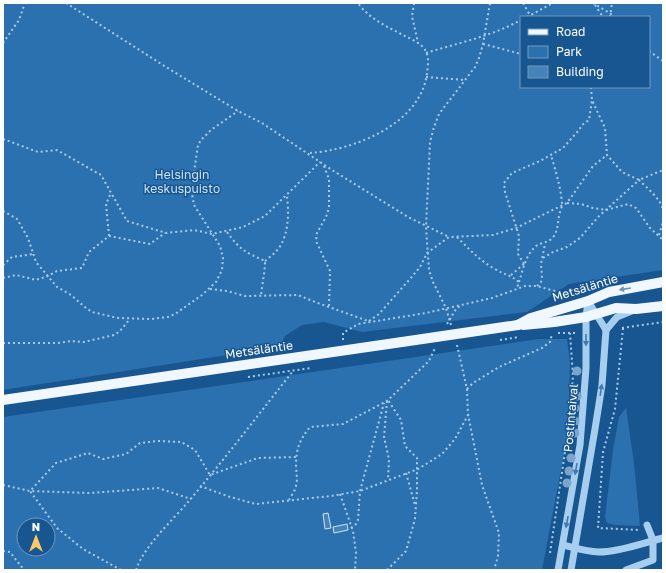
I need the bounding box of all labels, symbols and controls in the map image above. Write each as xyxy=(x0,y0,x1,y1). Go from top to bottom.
legend xyxy=(520,16,650,88)
text: Road xyxy=(556,24,585,39)
text: Park xyxy=(556,44,582,59)
text: Building xyxy=(556,64,604,79)
park label: Helsingin keskuspuisto xyxy=(144,167,220,196)
street label: Metsäläntie xyxy=(550,270,620,305)
one-way arrow xyxy=(618,286,631,292)
one-way arrow xyxy=(583,334,589,347)
street label: Metsäläntie xyxy=(224,337,294,362)
street label: Postintaival xyxy=(560,383,581,453)
one-way arrow xyxy=(598,384,604,396)
one-way arrow xyxy=(573,463,579,476)
one-way arrow xyxy=(564,516,570,528)
north arrow xyxy=(16,517,56,557)
text: N xyxy=(32,520,40,533)

